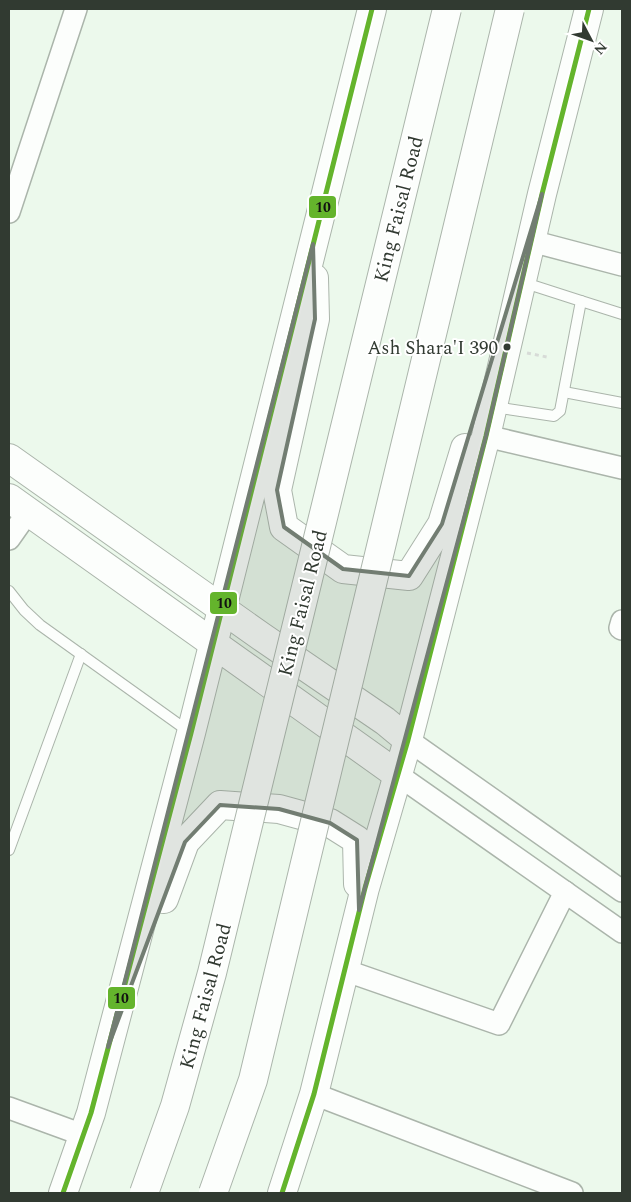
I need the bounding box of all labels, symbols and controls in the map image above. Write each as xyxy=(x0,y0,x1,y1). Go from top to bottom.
north arrow xyxy=(566,15,616,65)
text: N xyxy=(589,37,612,59)
street label: King Faisal Road xyxy=(366,133,432,286)
line badge: 10 xyxy=(308,195,337,219)
text: 10 xyxy=(315,197,331,218)
place label: Ash Shara'I 390 xyxy=(367,334,498,363)
marker: Ash Shara'I 390 xyxy=(502,342,512,352)
street label: King Faisal Road xyxy=(270,527,336,680)
line badge: 10 xyxy=(209,591,238,615)
text: 10 xyxy=(216,593,232,614)
street label: King Faisal Road xyxy=(172,920,240,1073)
line badge: 10 xyxy=(107,986,136,1010)
text: 10 xyxy=(113,988,129,1009)

